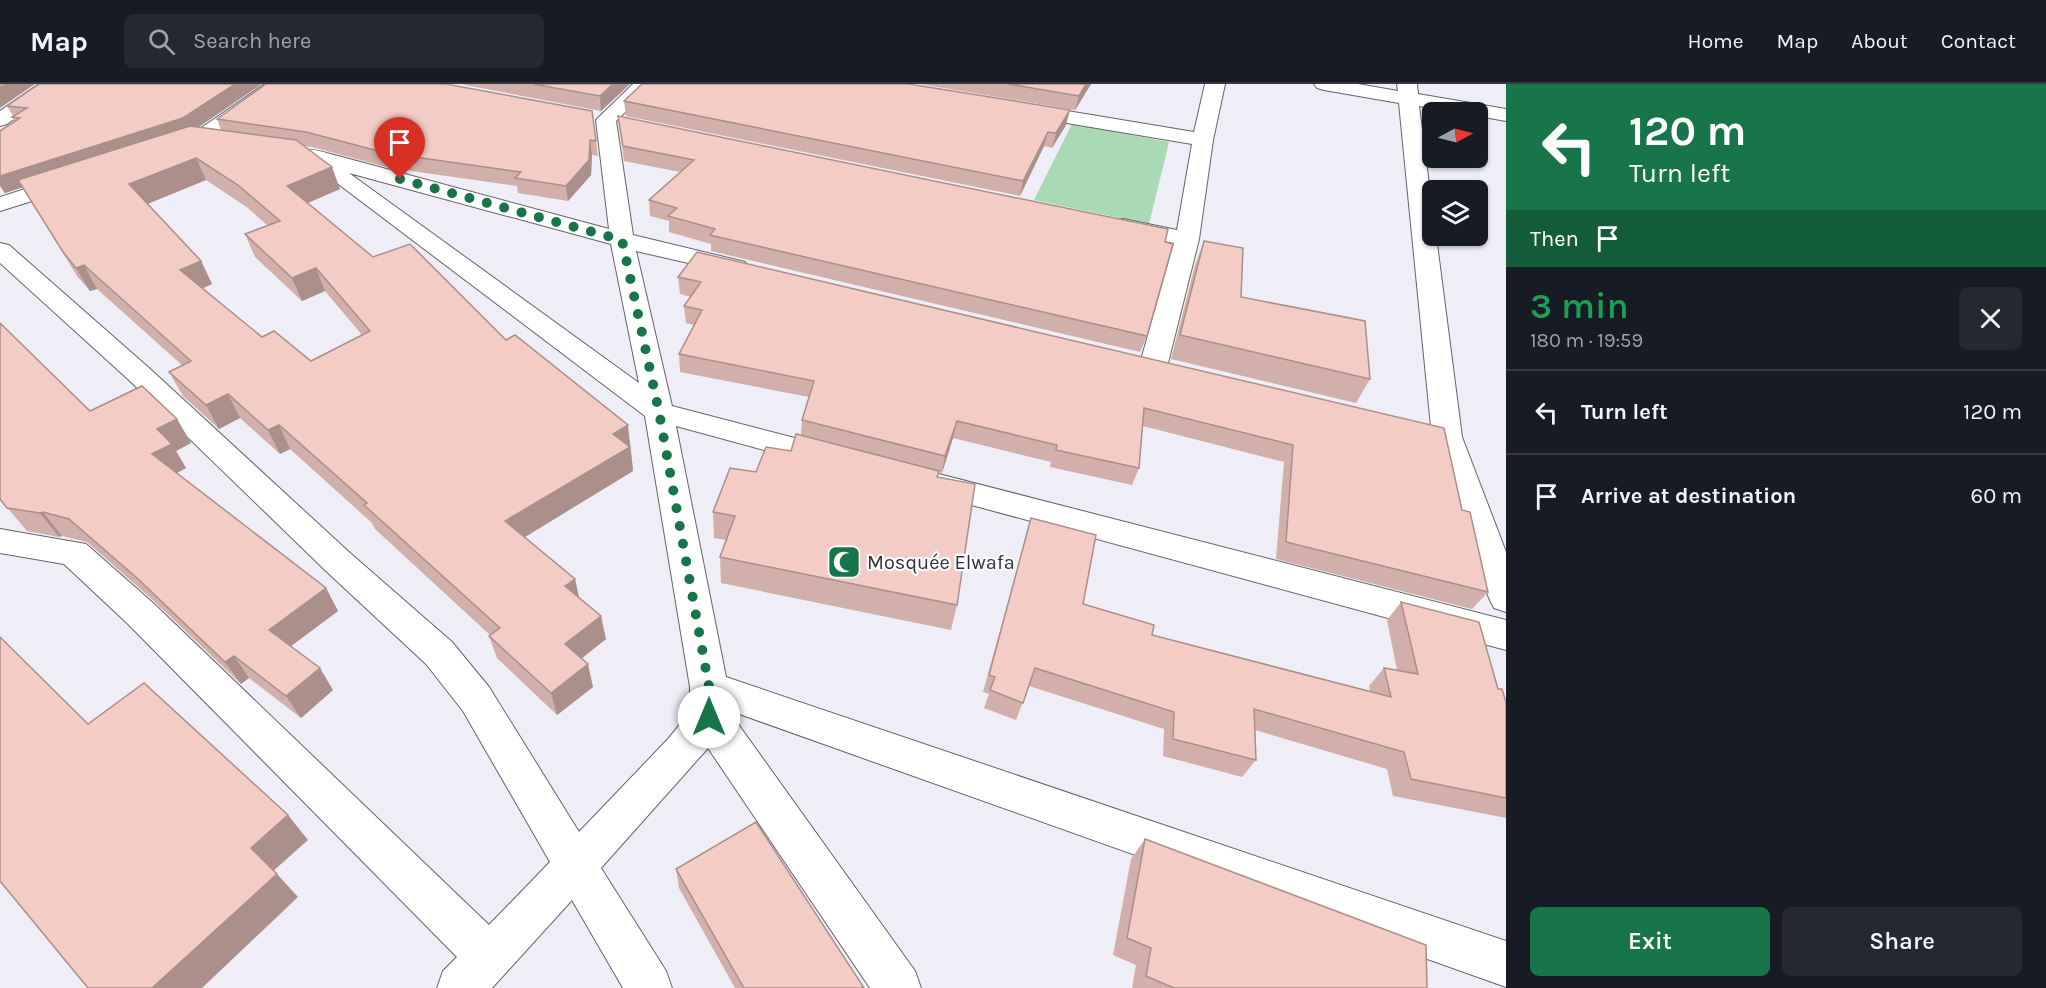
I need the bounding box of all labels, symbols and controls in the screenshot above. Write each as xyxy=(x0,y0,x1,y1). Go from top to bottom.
search box xyxy=(124,14,544,68)
text: Map xyxy=(30,25,88,58)
icon: search xyxy=(145,25,178,58)
text: Search here xyxy=(193,28,311,54)
text: Home xyxy=(1688,29,1744,53)
text: Map xyxy=(1777,29,1818,53)
text: About xyxy=(1851,29,1908,53)
text: Contact xyxy=(1941,29,2016,53)
north arrow xyxy=(1422,102,1488,168)
map controls xyxy=(1422,102,1488,246)
text: 120 m xyxy=(1629,106,1746,156)
icon: left xyxy=(1530,108,1608,186)
pin xyxy=(374,117,425,179)
icon: arrive xyxy=(383,126,416,159)
text: Turn left xyxy=(1629,157,1730,189)
button: layers xyxy=(1422,180,1488,246)
icon: arrive xyxy=(1591,222,1624,255)
text: Then xyxy=(1530,226,1579,252)
text: 3 min xyxy=(1530,285,1629,327)
button: close xyxy=(1959,287,2022,350)
text: 180 m · 19:59 xyxy=(1530,329,1643,352)
icon: left xyxy=(1530,396,1563,429)
text: Turn left xyxy=(1581,399,1668,425)
text: 120 m xyxy=(1963,399,2022,425)
icon: arrive xyxy=(1530,480,1563,513)
text: Arrive at destination xyxy=(1581,483,1796,509)
text: 60 m xyxy=(1971,483,2022,509)
mosque icon: Mosquée Elwafa xyxy=(826,544,862,580)
place label: Mosquée Elwafa xyxy=(867,551,1015,574)
position arrow xyxy=(677,685,741,749)
button: Exit xyxy=(1530,907,1770,976)
button: Share xyxy=(1782,907,2022,976)

